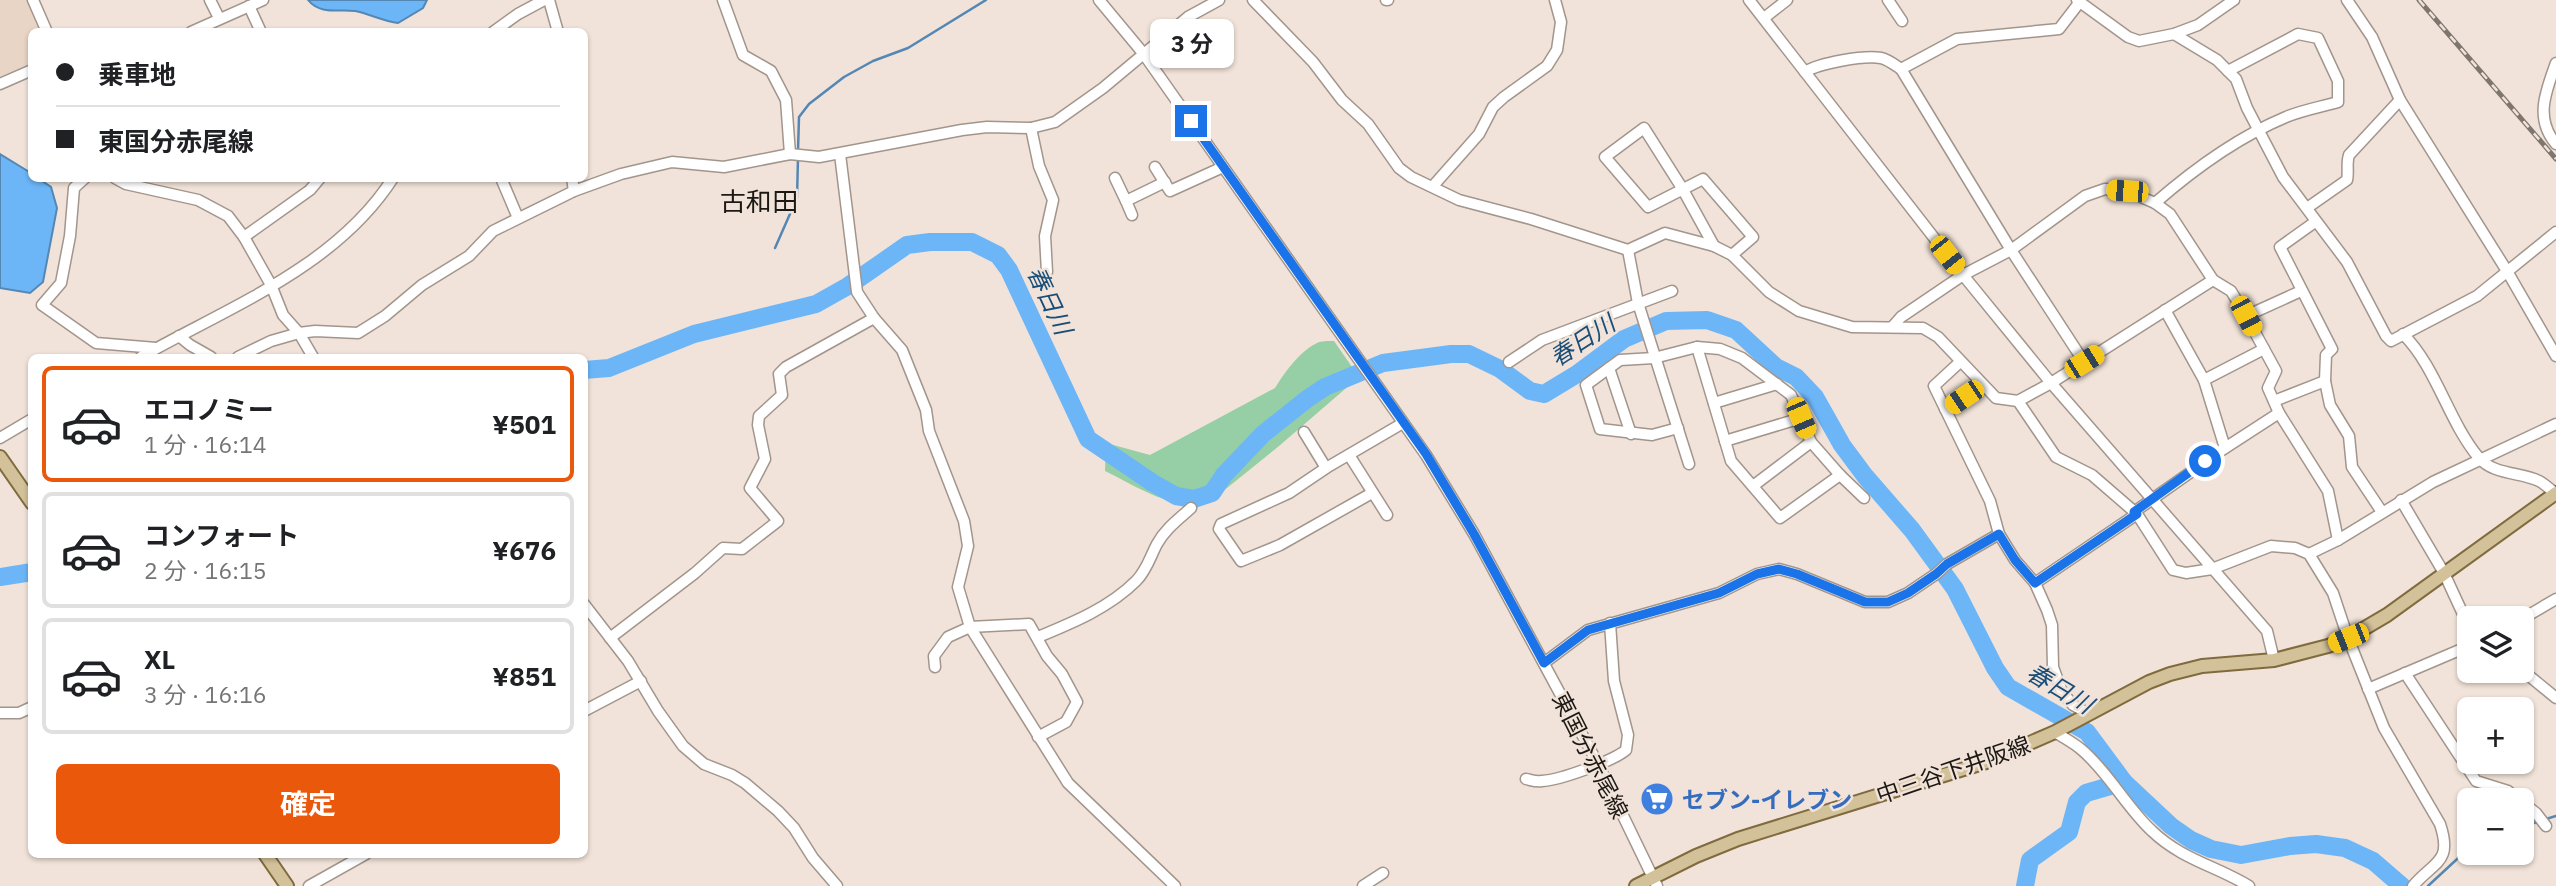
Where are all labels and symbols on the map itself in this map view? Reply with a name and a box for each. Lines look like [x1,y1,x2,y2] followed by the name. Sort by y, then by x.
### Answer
[1149,19,1233,68] callout: 3 分
[1175,105,1207,137] route end
[2106,179,2149,203] car
[720,184,798,218] district label: 古和田
[1926,232,1969,278] car
[1020,261,1081,342] water label: 春日川
[2227,293,2266,339] car
[1543,305,1623,373] water label: 春日川
[2061,342,2108,382] car
[1941,377,1988,417] car
[1784,395,1819,441] car
[2189,445,2221,477] route start
[2325,620,2372,656] car
[2021,656,2102,722] water label: 春日川
[1546,687,1636,823] street label: 東国分赤尾線
[1872,729,2034,809] street label: 中三谷下井阪線
[1638,780,1676,818] supermarket icon: セブン-イレブン
[1682,784,1852,814] place label: セブン-イレブン

